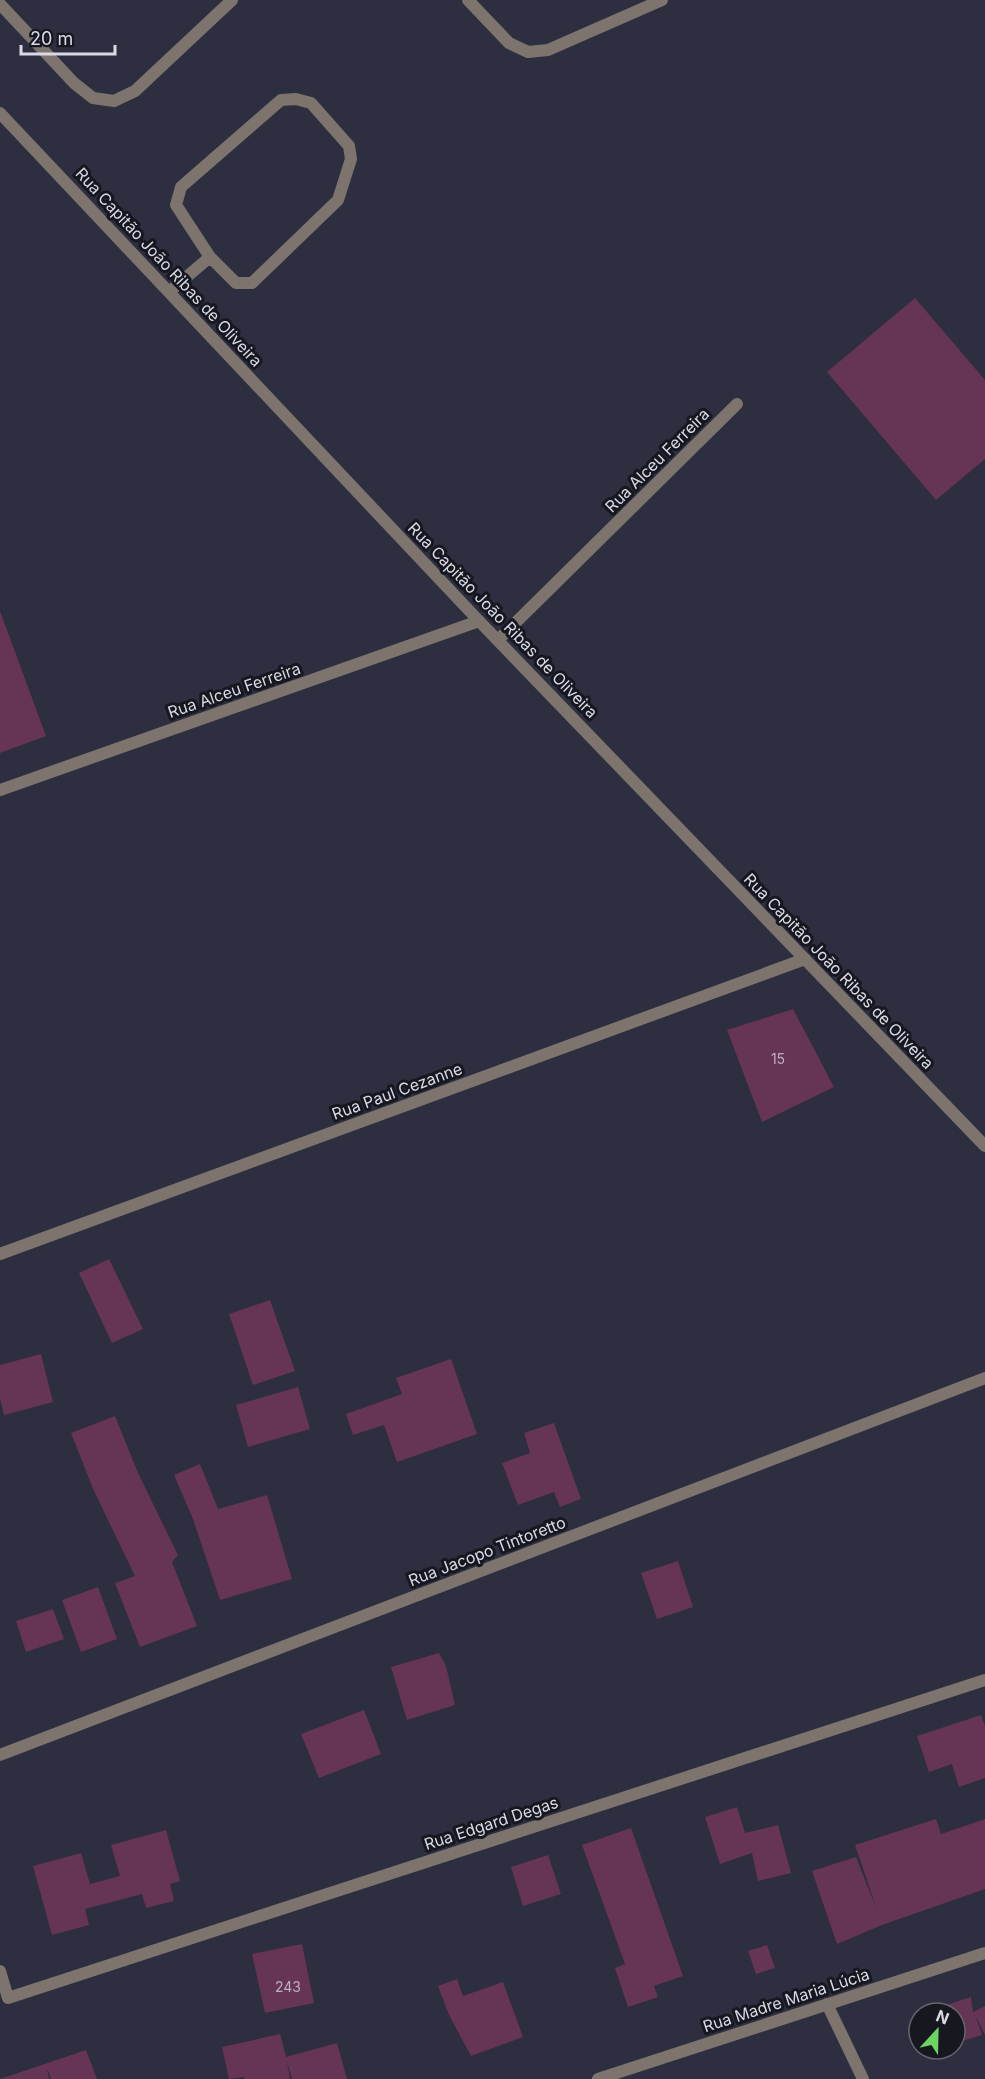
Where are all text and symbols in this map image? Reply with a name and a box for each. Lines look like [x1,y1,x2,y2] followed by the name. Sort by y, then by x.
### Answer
[21,18,116,56] scale bar
[30,28,73,49] text: 20 m
[71,163,267,371] street label: Rua Capitão João Ribas de Oliveira
[601,404,713,516] street label: Rua Alceu Ferreira
[404,518,602,722] street label: Rua Capitão João Ribas de Oliveira
[165,658,303,722] street label: Rua Alceu Ferreira
[740,869,938,1073] street label: Rua Capitão João Ribas de Oliveira
[771,1050,785,1067] house number: 15
[329,1058,465,1124] street label: Rua Paul Cezanne
[405,1512,569,1590] street label: Rua Jacopo Tintoretto
[422,1792,560,1854] street label: Rua Edgard Degas
[700,1964,872,2036] street label: Rua Madre Maria Lúcia
[275,1978,301,1995] house number: 243
[907,2001,967,2061] north arrow
[933,2006,952,2029] text: N

